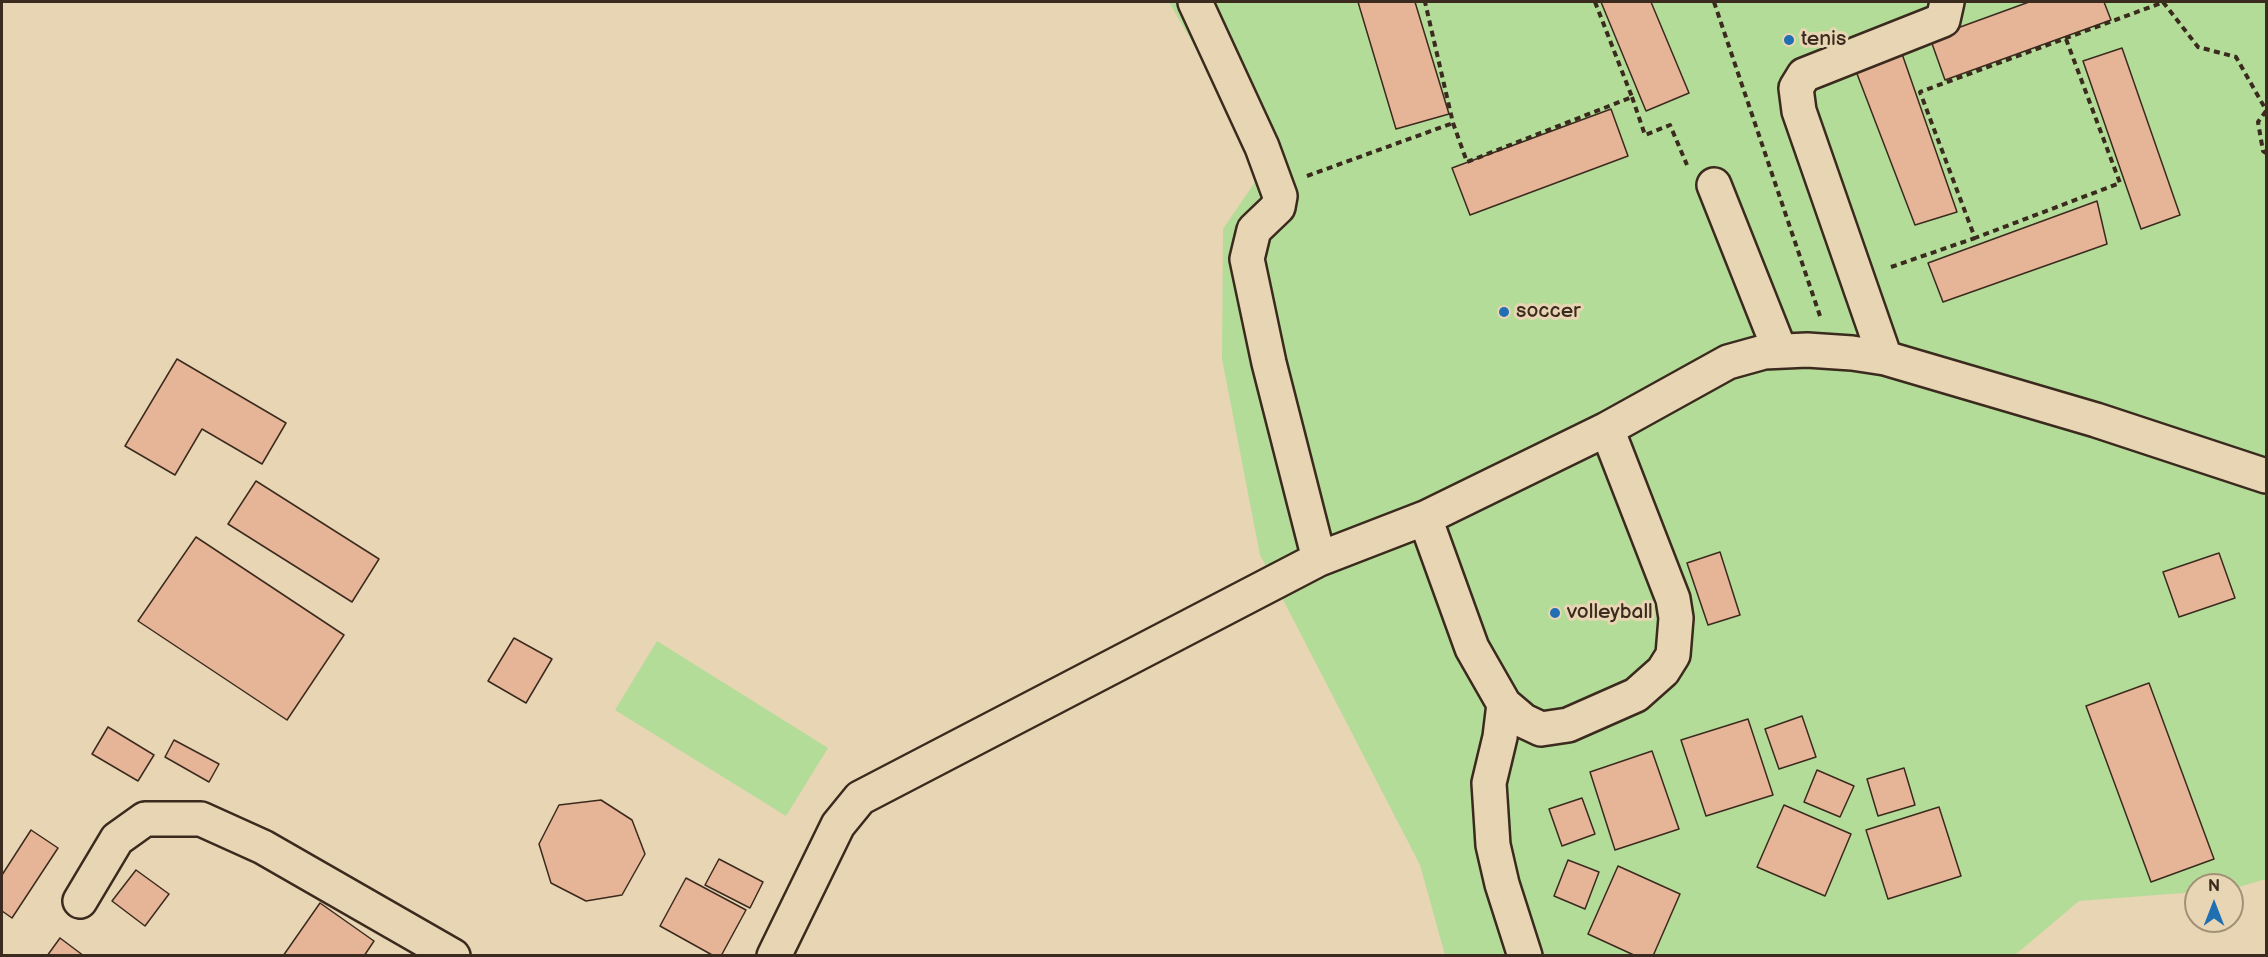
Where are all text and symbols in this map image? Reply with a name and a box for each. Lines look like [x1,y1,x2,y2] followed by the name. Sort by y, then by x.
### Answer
[1801,27,1846,53] place label: tenis
[1782,33,1796,47] marker: tenis
[1516,299,1581,325] place label: soccer
[1497,305,1511,319] marker: soccer
[1567,600,1653,626] place label: volleyball
[1548,606,1562,620] marker: volleyball
[2184,873,2244,933] north arrow
[2208,877,2220,896] text: N

